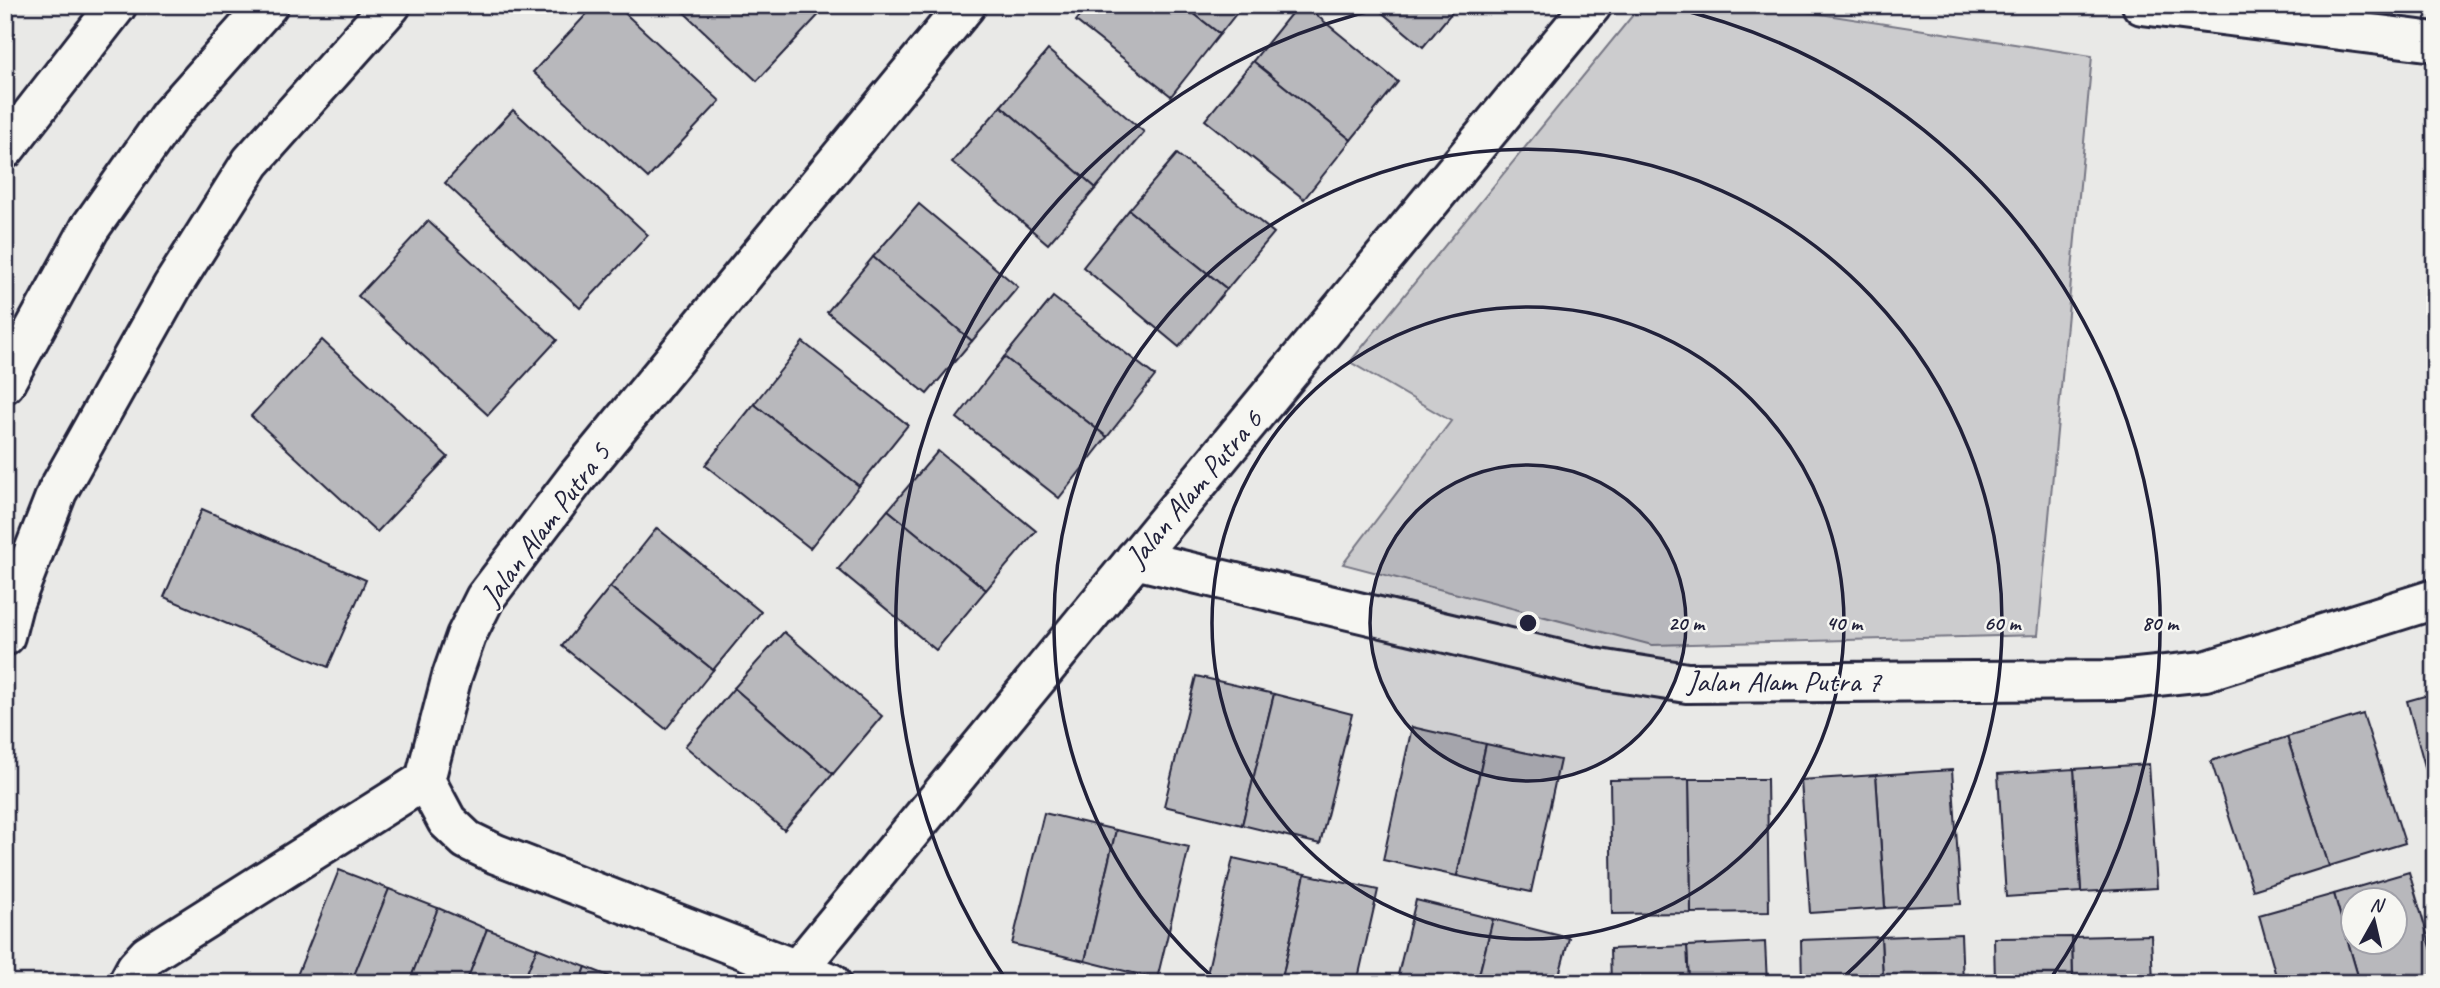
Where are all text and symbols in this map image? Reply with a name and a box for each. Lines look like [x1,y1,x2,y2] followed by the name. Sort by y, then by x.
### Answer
[1116,400,1272,576] street label: Jalan Alam Putra 6
[470,434,619,614] street label: Jalan Alam Putra 5
[1668,610,1706,636] text: 20 m
[1826,610,1864,636] text: 40 m
[1984,610,2022,636] text: 60 m
[2142,610,2180,636] text: 80 m
[1516,611,1540,635] centre of rings
[1685,662,1882,700] street label: Jalan Alam Putra 7
[2338,886,2408,956] north arrow
[2369,892,2387,918] text: N

